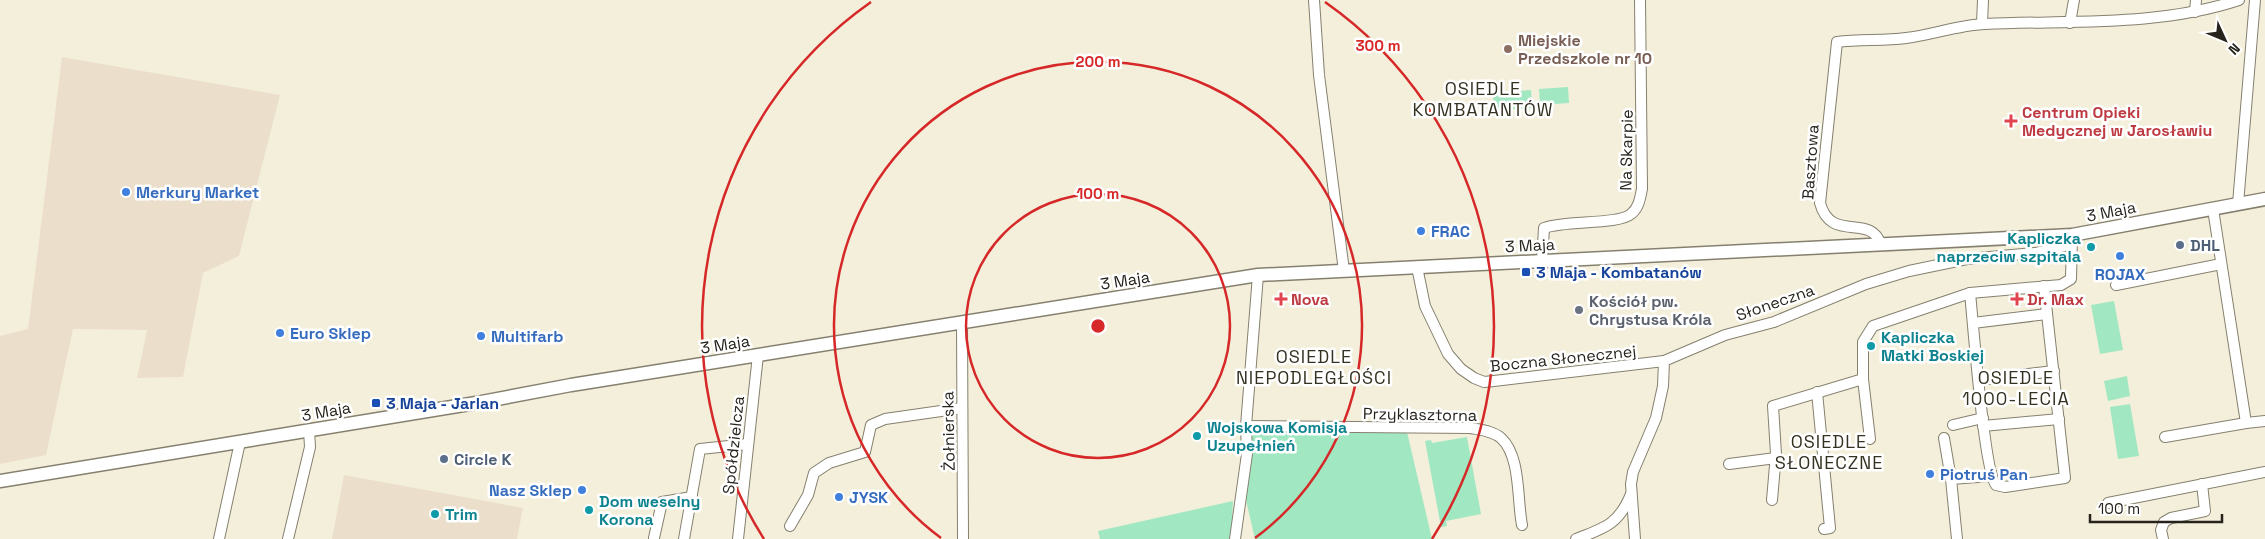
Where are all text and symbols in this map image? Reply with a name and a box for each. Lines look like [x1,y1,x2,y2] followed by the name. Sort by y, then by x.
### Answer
[2200,15,2250,65] north arrow
[1518,30,1652,69] place label: Miejskie Przedszkole nr 10
[1355,36,1401,55] text: 300 m
[2225,39,2244,59] text: N
[1502,43,1514,55] marker: Miejskie Przedszkole nr 10
[1076,52,1120,71] text: 200 m
[1412,77,1554,121] district label: OSIEDLE KOMBATANTÓW
[2022,102,2212,141] place label: Centrum Opieki Medycznej w Jarosławiu
[1615,109,1638,191] street label: Na Skarpie
[2004,114,2018,128] marker: Centrum Opieki Medycznej w Jarosławiu
[1797,124,1824,200] street label: Basztowa
[136,182,259,203] place label: Merkury Market
[1077,184,1119,203] text: 100 m
[120,186,132,198] marker: Merkury Market
[2085,196,2138,227] street label: 3 Maja
[1431,221,1470,242] place label: FRAC
[1415,225,1427,237] marker: FRAC
[1937,228,2081,267] place label: Kapliczka naprzeciw szpitala
[1505,234,1556,257] street label: 3 Maja
[2190,235,2220,256] place label: DHL
[2174,239,2186,251] marker: DHL
[2085,241,2097,253] marker: Kapliczka naprzeciw szpitala
[2114,250,2126,262] marker: ROJAX
[1536,262,1702,283] place label: 3 Maja - Kombatanów
[2095,264,2145,285] place label: ROJAX
[1099,266,1151,295] street label: 3 Maja
[1520,266,1532,278] marker: 3 Maja - Kombatanów
[1733,279,1817,326] street label: Słoneczna
[1291,289,1329,310] place label: Nova
[2027,289,2084,310] place label: Dr. Max
[1589,291,1712,330] place label: Kościół pw. Chrystusa Króla
[1275,293,1287,305] marker: Nova
[2011,293,2023,305] marker: Dr. Max
[1573,304,1585,316] marker: Kościół pw. Chrystusa Króla
[1089,317,1107,335] centre of rings
[290,323,371,344] place label: Euro Sklep
[491,326,563,347] place label: Multifarb
[274,327,286,339] marker: Euro Sklep
[1881,327,1984,366] place label: Kapliczka Matki Boskiej
[475,330,487,342] marker: Multifarb
[699,330,751,359] street label: 3 Maja
[1489,340,1637,377] street label: Boczna Słonecznej
[1865,340,1877,352] marker: Kapliczka Matki Boskiej
[1236,345,1392,389] district label: OSIEDLE NIEPODLEGŁOŚCI
[1962,366,2070,410] district label: OSIEDLE 1000-LECIA
[937,391,960,471] street label: Żołnierska
[386,393,499,414] place label: 3 Maja - Jarlan
[718,395,749,495] street label: Spółdzielcza
[300,397,353,426] street label: 3 Maja
[370,397,382,409] marker: 3 Maja - Jarlan
[1363,403,1477,426] street label: Przyklasztorna
[1207,417,1347,456] place label: Wojskowa Komisja Uzupełnień
[1191,430,1203,442] marker: Wojskowa Komisja Uzupełnień
[1775,430,1883,474] district label: OSIEDLE SŁONECZNE
[454,449,512,470] place label: Circle K
[438,453,450,465] marker: Circle K
[1940,464,2028,485] place label: Piotruś Pan
[1924,468,1936,480] marker: Piotruś Pan
[489,480,572,501] place label: Nasz Sklep
[576,484,588,496] marker: Nasz Sklep
[849,487,888,508] place label: JYSK
[599,491,700,530] place label: Dom weselny Korona
[833,491,845,503] marker: JYSK
[2090,492,2222,524] scale bar
[2098,499,2140,518] text: 100 m
[445,504,478,525] place label: Trim
[583,504,595,516] marker: Dom weselny Korona
[429,508,441,520] marker: Trim

